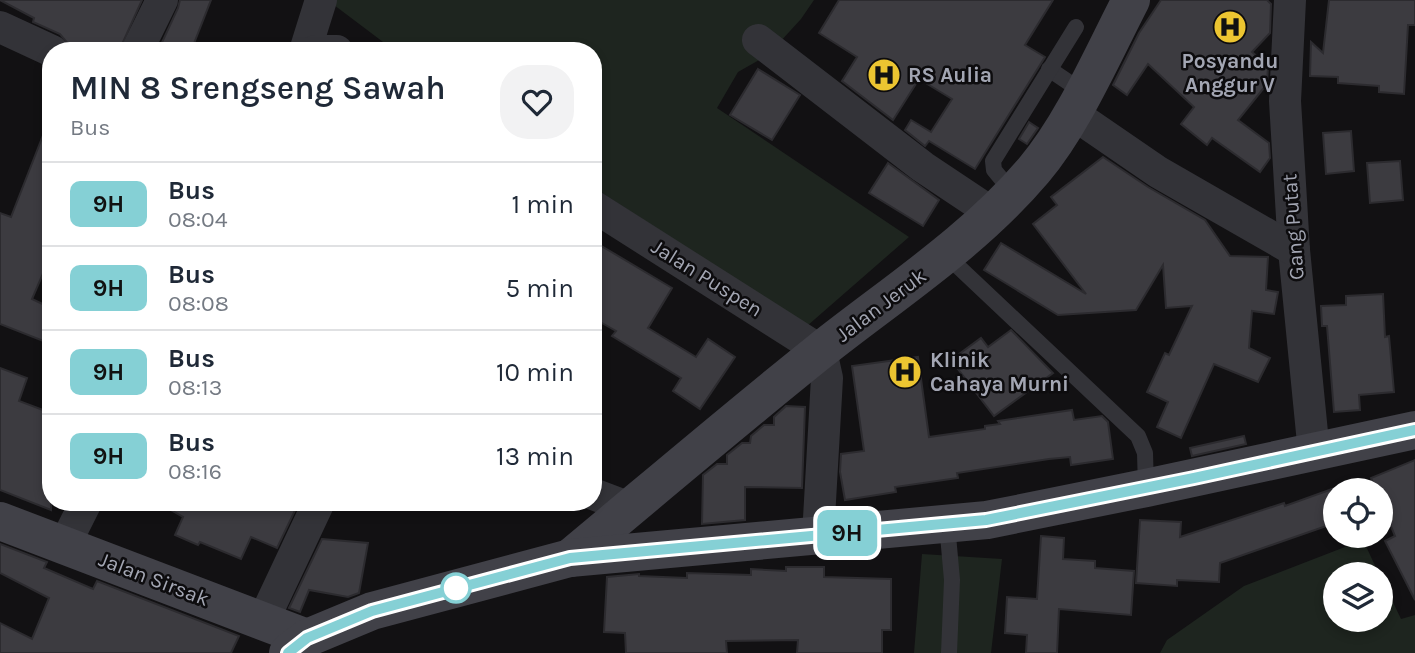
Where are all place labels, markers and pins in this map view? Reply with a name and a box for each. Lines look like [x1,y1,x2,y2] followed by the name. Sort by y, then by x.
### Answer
[1211,8,1249,46] hospital icon: Posyandu Anggur V
[1182,49,1278,97] place label: Posyandu Anggur V
[865,56,903,94] hospital icon: RS Aulia
[908,63,992,87] place label: RS Aulia
[930,348,1069,396] place label: Klinik Cahaya Murni
[886,353,924,391] hospital icon: Klinik Cahaya Murni
[441,573,471,603] unlabelled marker

